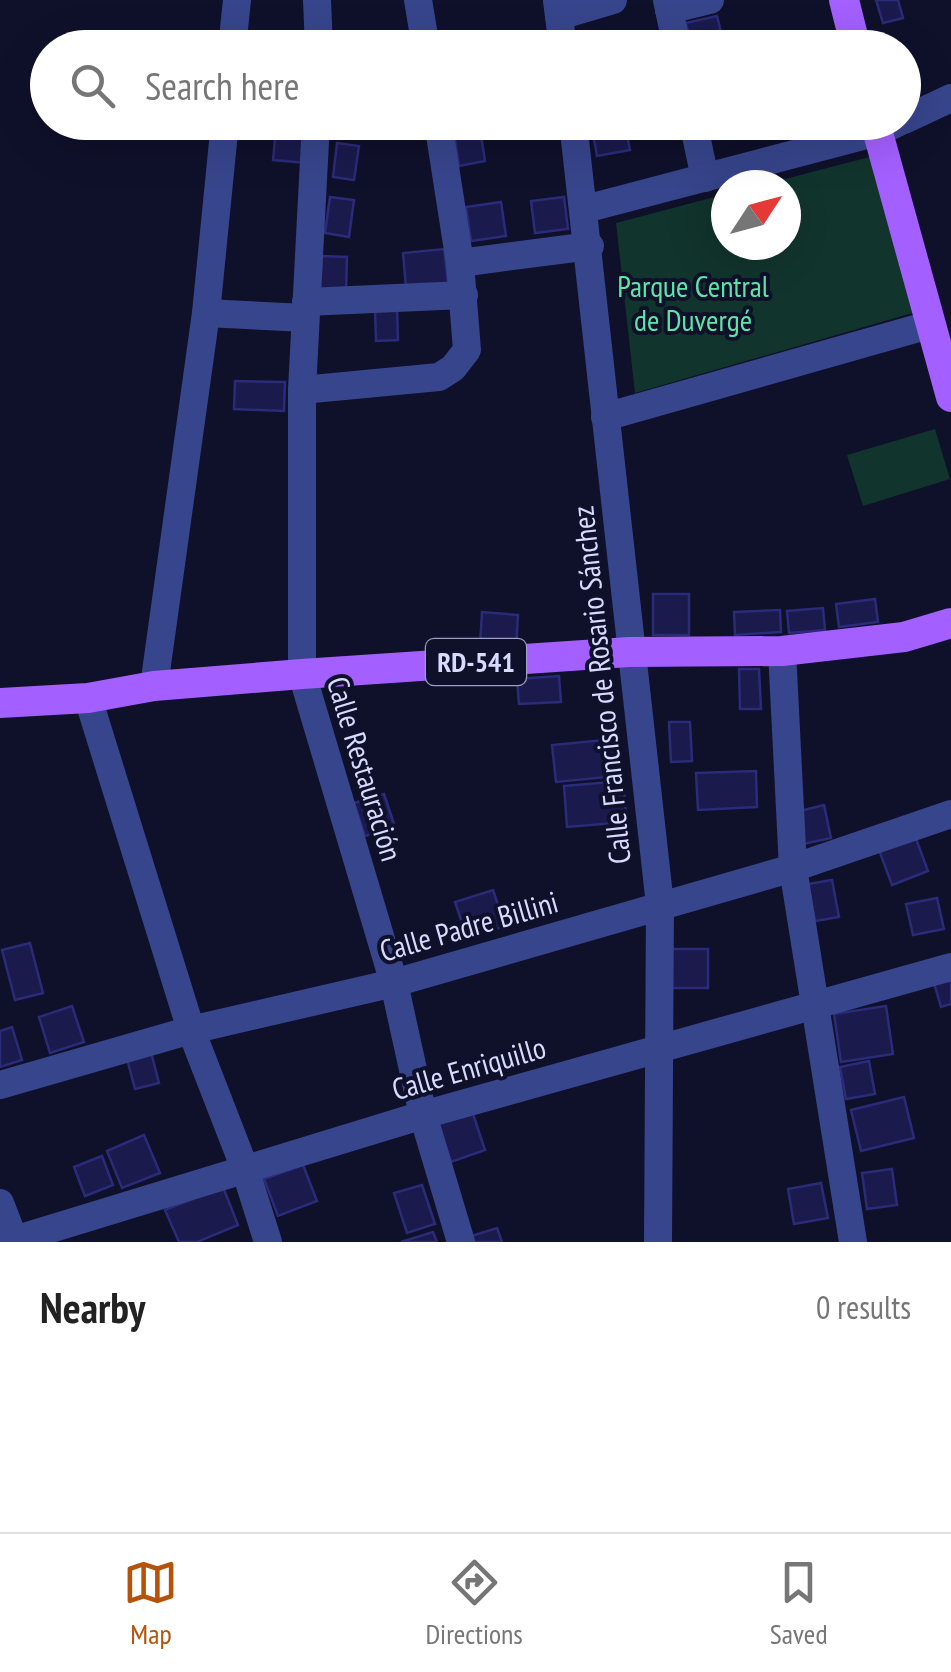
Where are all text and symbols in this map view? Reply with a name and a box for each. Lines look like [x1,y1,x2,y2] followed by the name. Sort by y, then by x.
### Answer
[30,30,921,140] search box
[65,58,120,113] icon: search
[145,61,299,110] text: Search here
[711,170,801,260] north arrow
[617,266,769,339] park label: Parque Central de Duvergé
[562,504,639,866] street label: Calle Francisco de Rosario Sánchez
[426,639,526,685] road number: RD-541
[319,672,412,865] street label: Calle Restauración
[375,882,562,970] street label: Calle Padre Billini
[387,1027,550,1108] street label: Calle Enriquillo
[40,1280,145,1335] text: Nearby
[816,1286,911,1328] text: 0 results
[123,1555,178,1652] tab: Map
[425,1555,523,1652] tab: Directions
[770,1555,828,1652] tab: Saved

